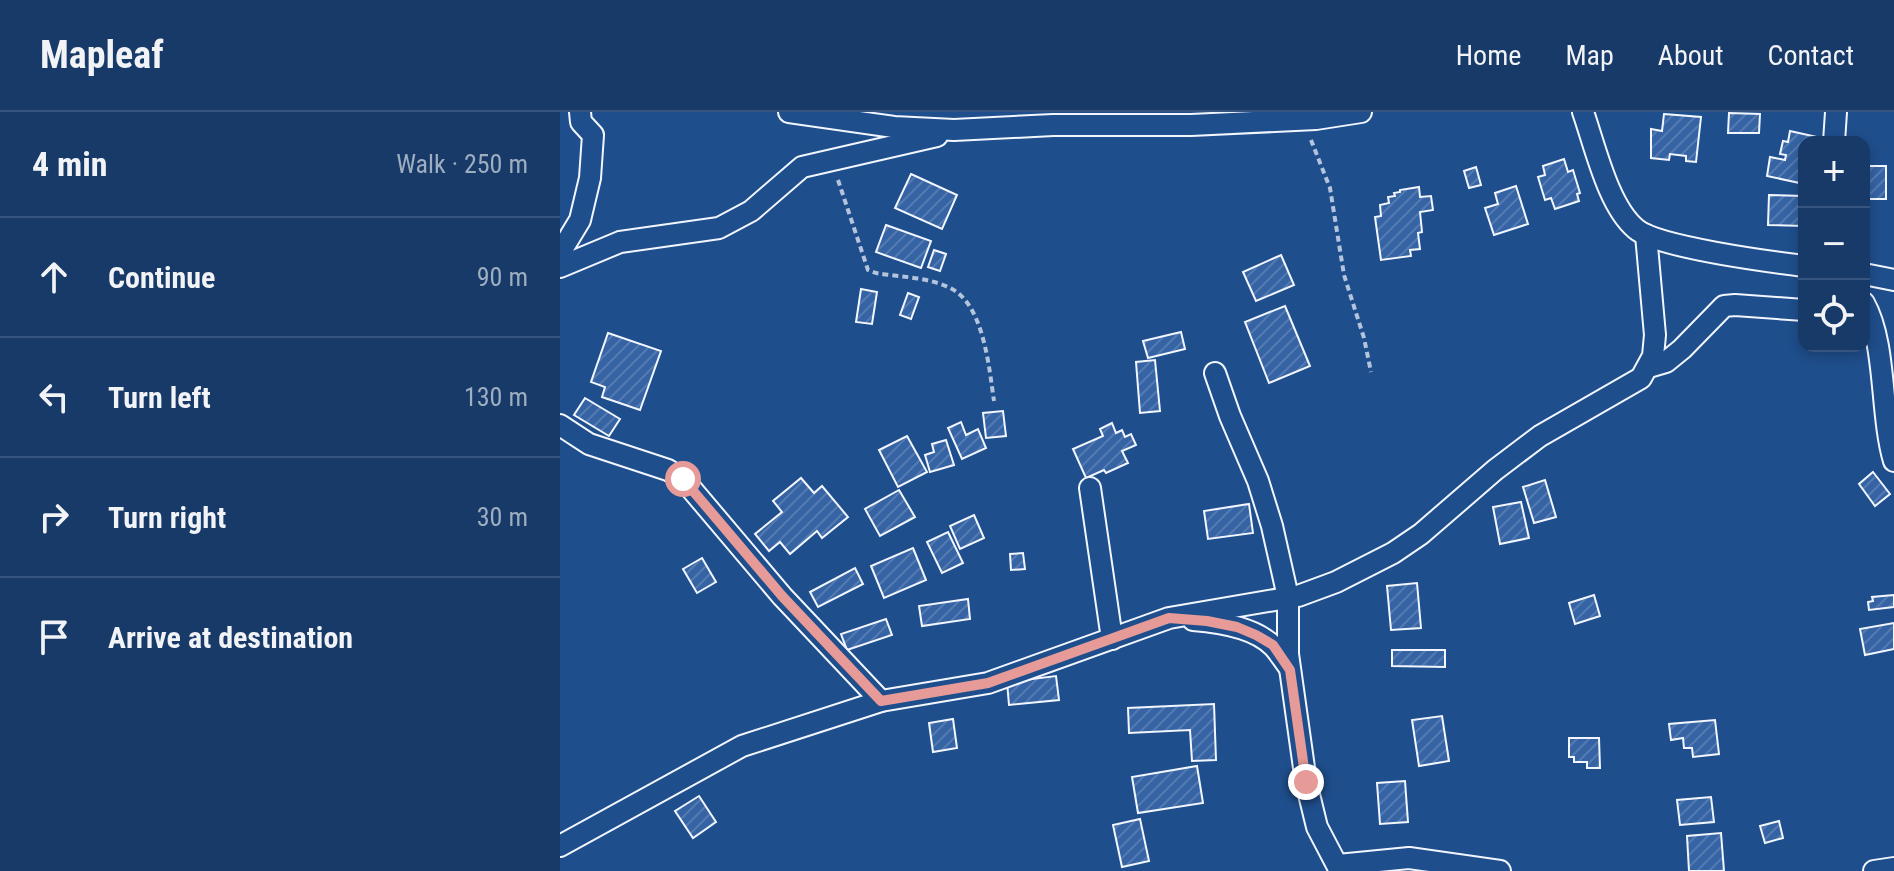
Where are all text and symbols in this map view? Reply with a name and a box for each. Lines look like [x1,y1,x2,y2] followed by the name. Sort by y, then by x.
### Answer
[40,33,164,77] text: Mapleaf
[1456,39,1521,72] text: Home
[1565,39,1614,72] text: Map
[1658,39,1724,72] text: About
[1768,39,1854,72] text: Contact
[1798,136,1870,352] map controls
[1798,136,1870,208] button: +
[32,144,108,184] text: 4 min
[396,149,528,179] text: Walk · 250 m
[1798,208,1870,280] button: −
[32,255,76,299] icon: ahead
[108,260,215,295] text: Continue
[477,262,528,292] text: 90 m
[1798,280,1870,352] button: locate
[32,375,76,419] icon: left
[108,380,211,415] text: Turn left
[464,382,528,412] text: 130 m
[665,461,701,497] route start
[32,495,76,539] icon: right
[108,500,226,535] text: Turn right
[477,502,528,532] text: 30 m
[32,615,76,659] icon: arrive
[108,620,353,655] text: Arrive at destination
[1288,764,1324,800] route end

